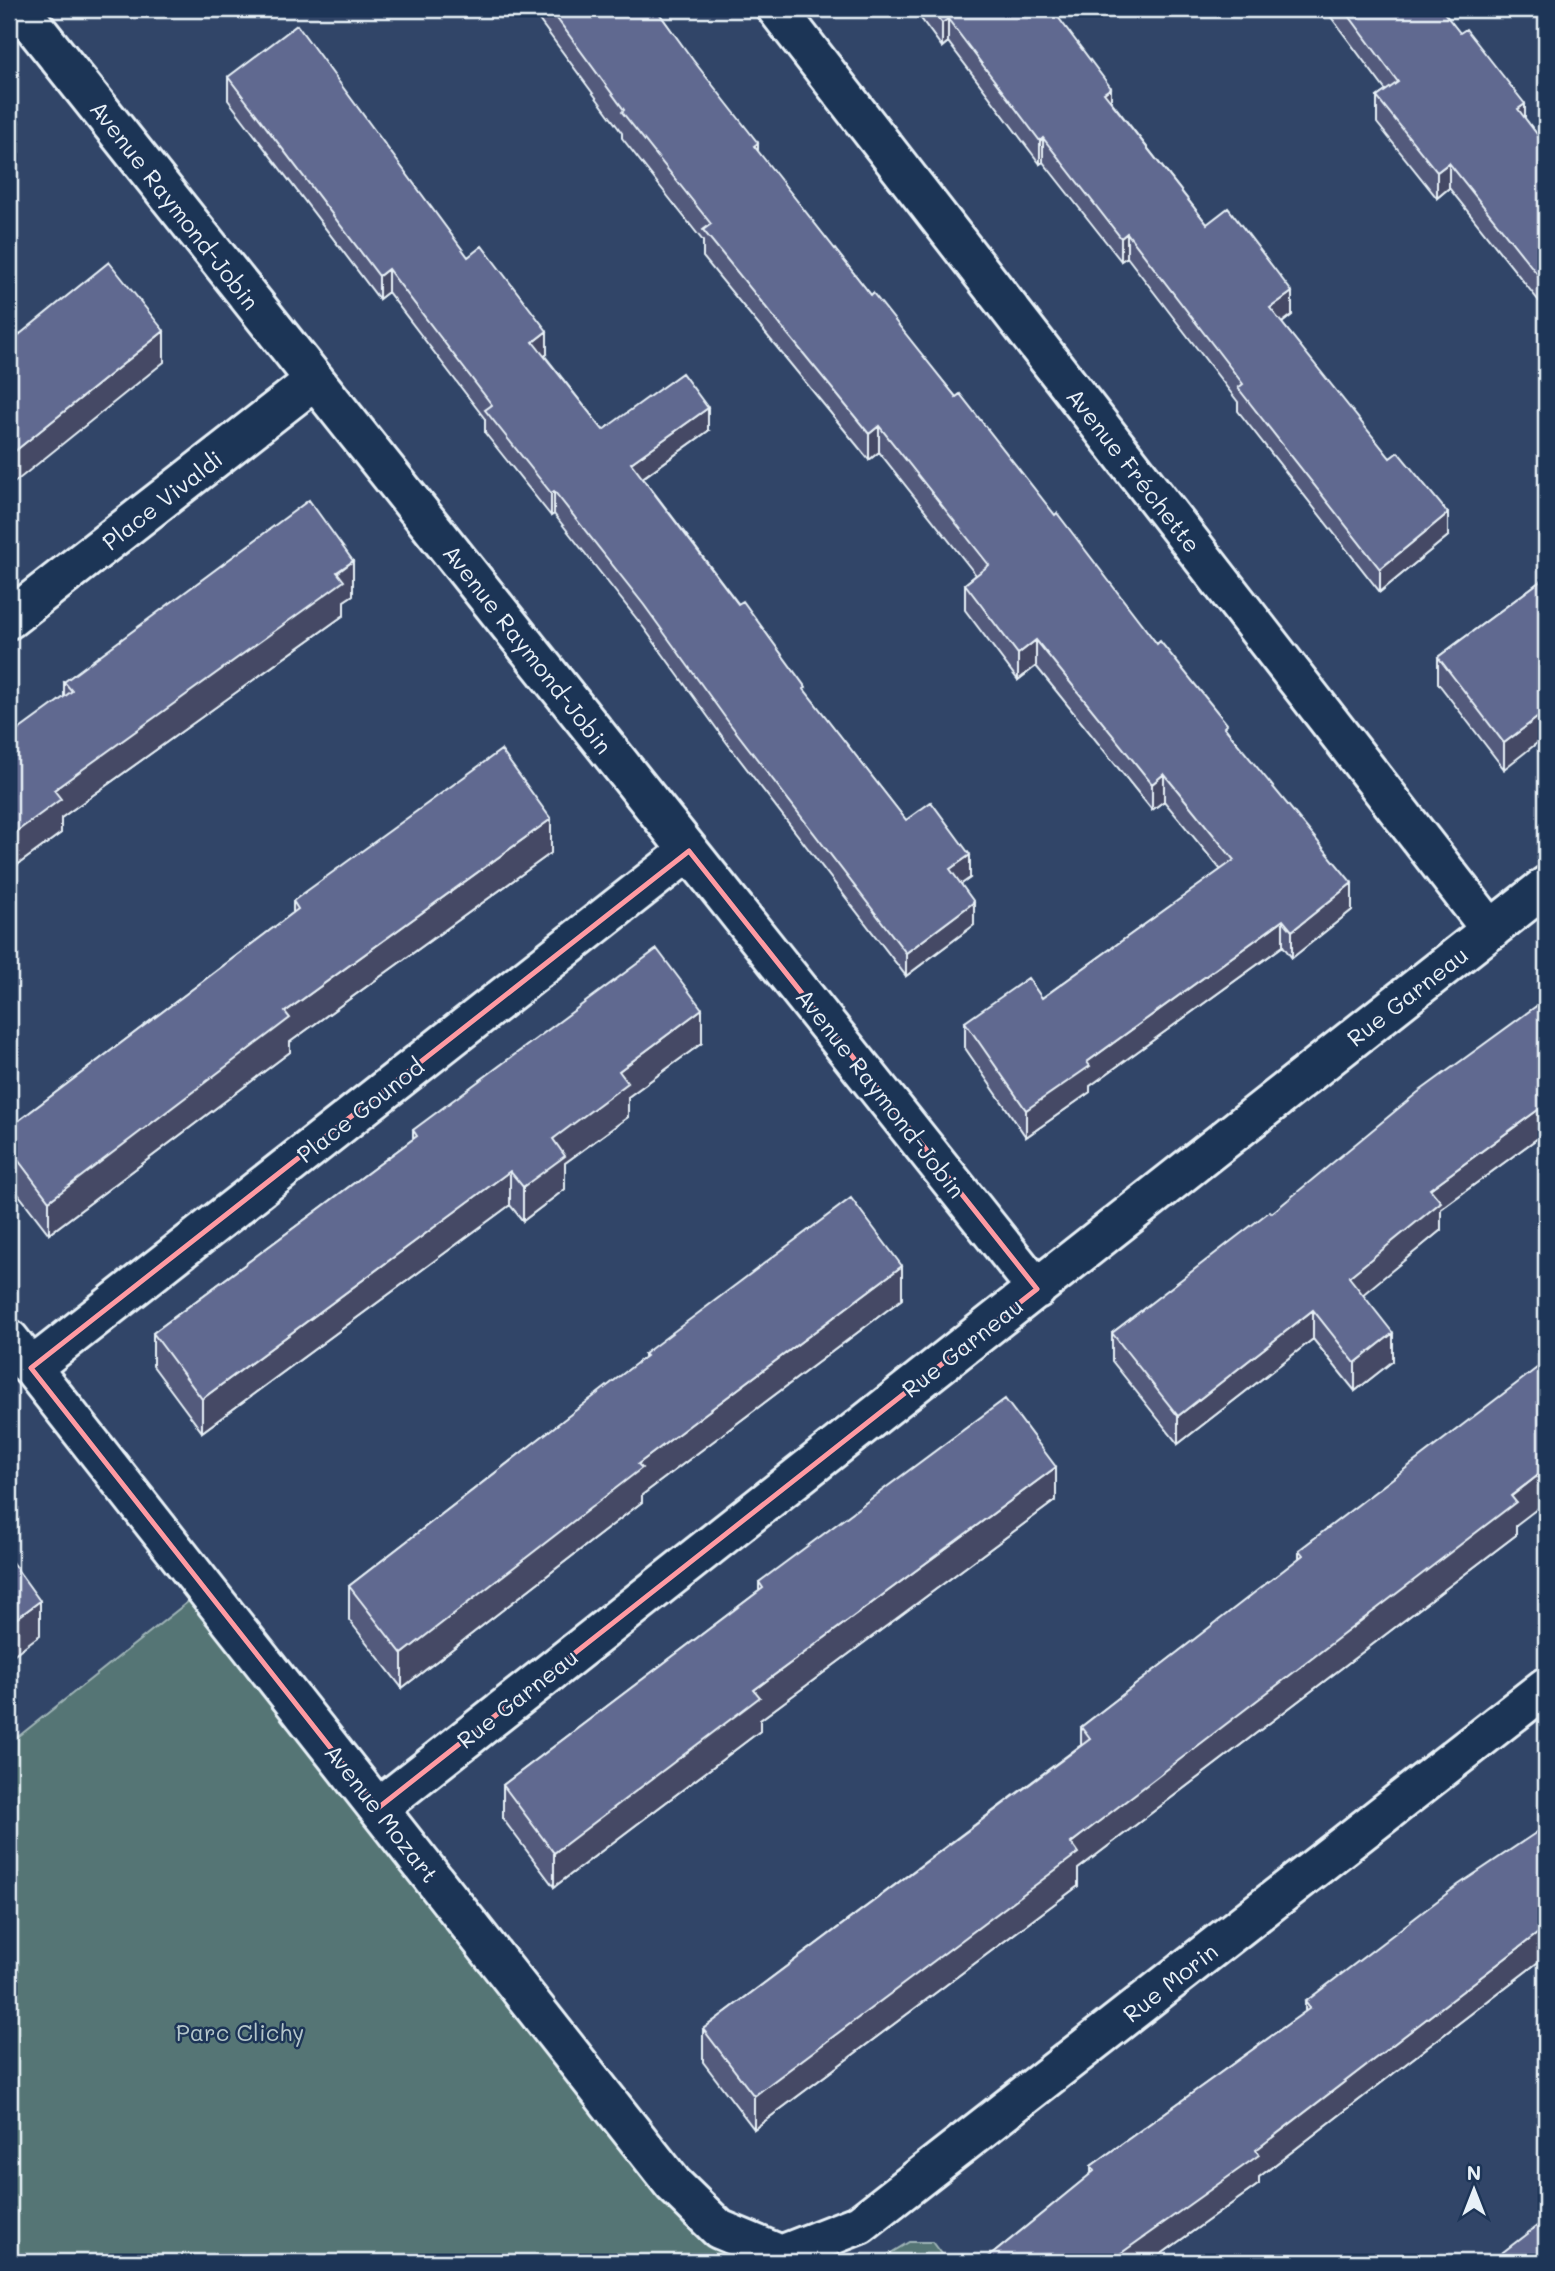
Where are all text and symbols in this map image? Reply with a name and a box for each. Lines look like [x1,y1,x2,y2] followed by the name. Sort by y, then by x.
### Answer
[84,94,266,316] street label: Avenue Raymond-Jobin
[1060,382,1208,558] street label: Avenue Fréchette
[96,444,228,556] street label: Place Vivaldi
[437,538,619,760] street label: Avenue Raymond-Jobin
[1340,939,1474,1053] street label: Rue Garneau
[790,982,972,1204] street label: Avenue Raymond-Jobin
[290,1051,430,1169] street label: Place Gounod
[895,1290,1029,1404] street label: Rue Garneau
[450,1641,584,1755] street label: Rue Garneau
[319,1738,445,1888] street label: Avenue Mozart
[1117,1936,1223,2028] street label: Rue Morin
[176,2017,304,2047] park label: Parc Clichy
[1440,2156,1510,2226] north arrow
[1467,2160,1481,2185] text: N

